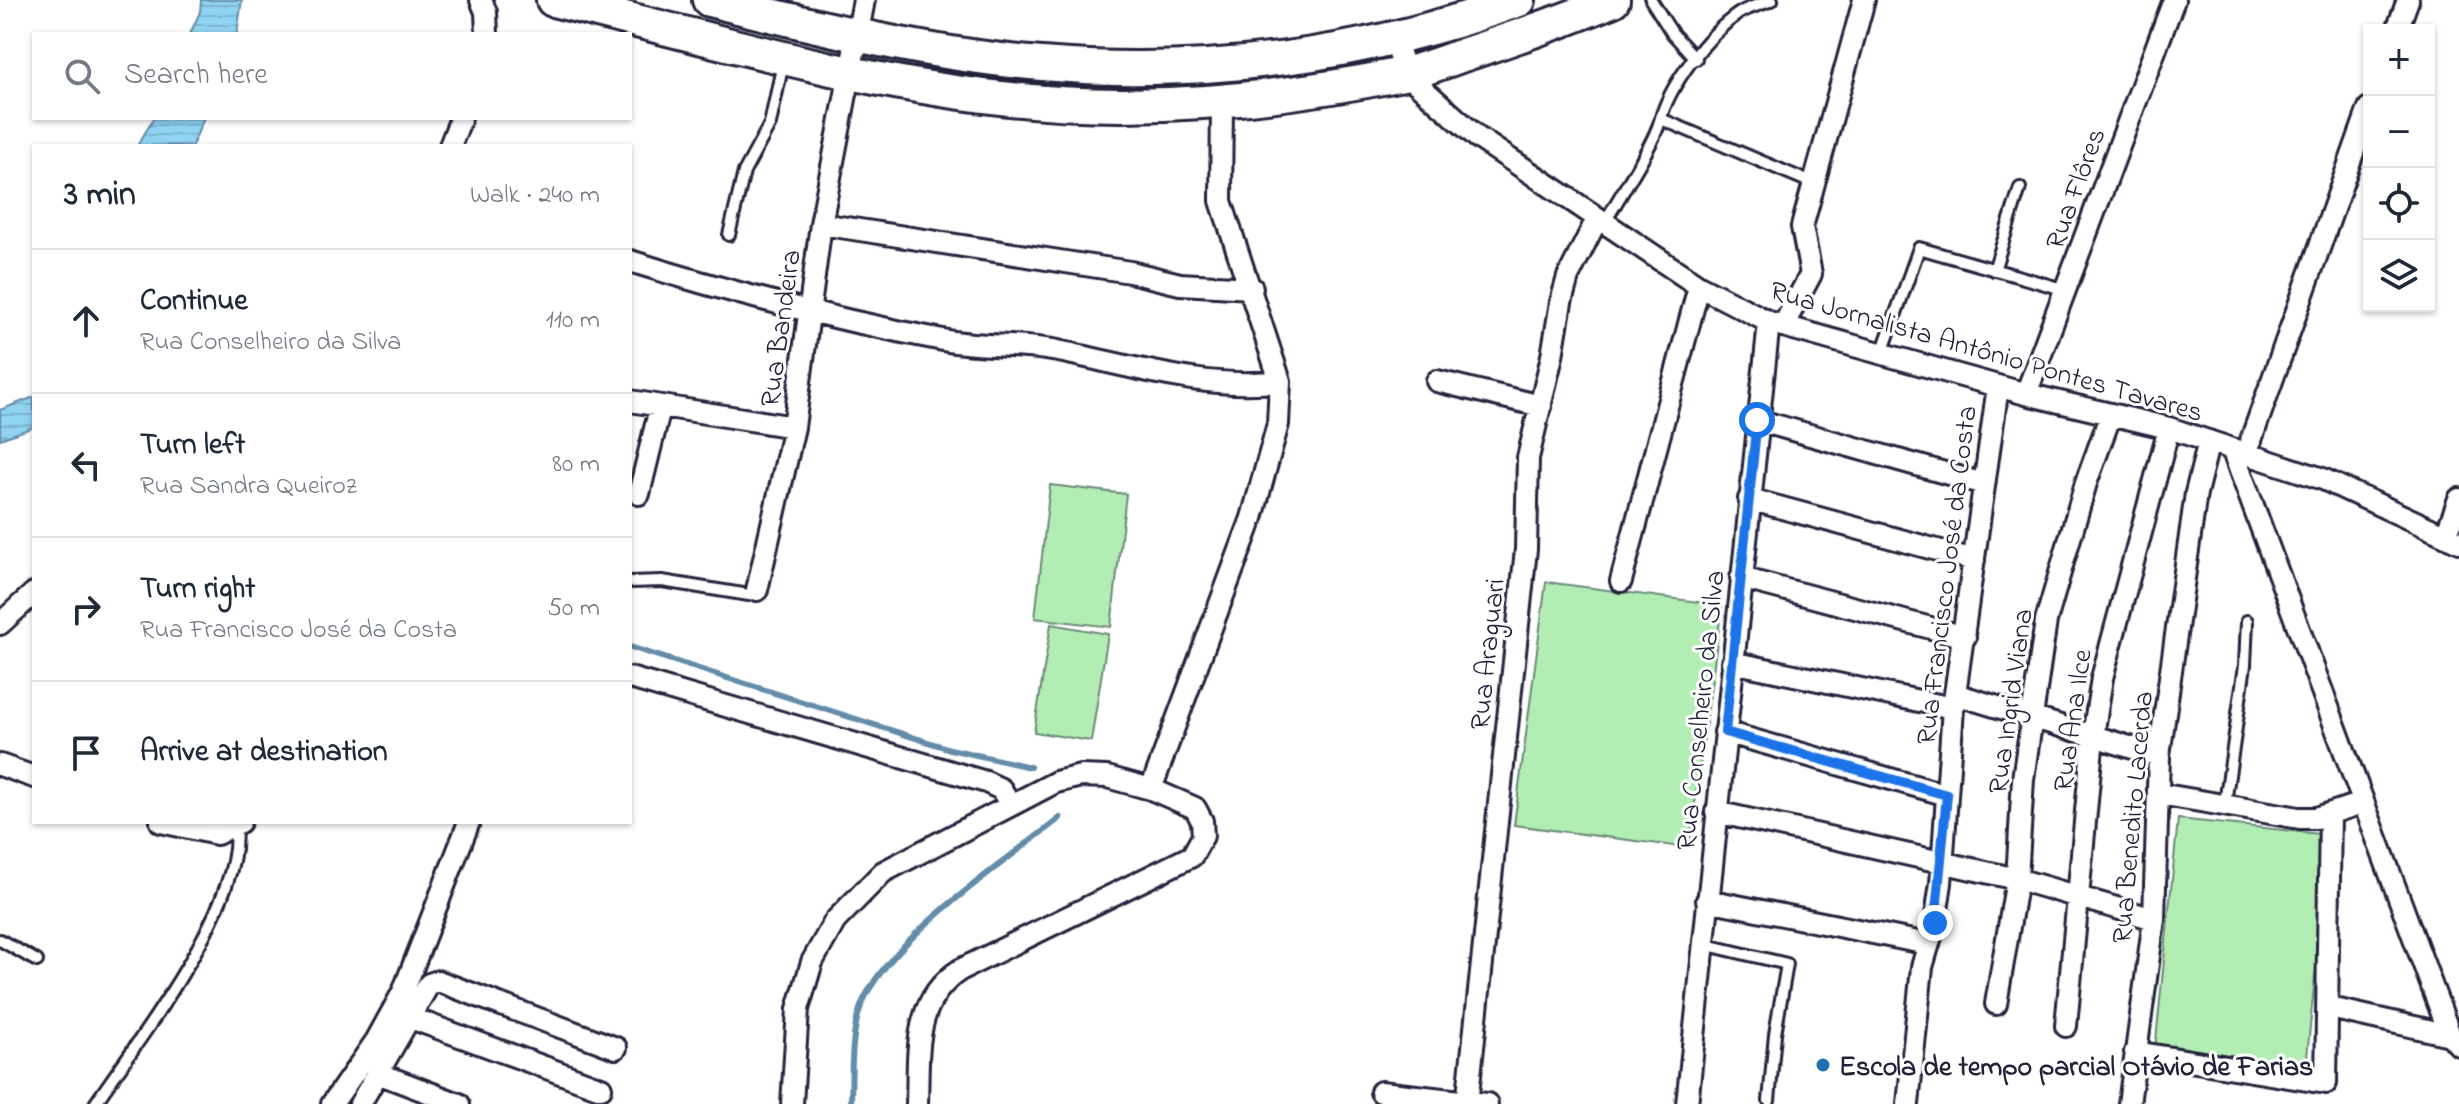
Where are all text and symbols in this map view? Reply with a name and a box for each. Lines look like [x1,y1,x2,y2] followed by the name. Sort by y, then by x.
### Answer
[2363,24,2435,312] map controls
[2363,24,2435,96] button: +
[32,32,632,120] search box
[60,54,104,98] icon: search
[124,54,268,98] text: Search here
[2363,96,2435,168] button: −
[2036,123,2118,256] street label: Rua Flôres
[2363,168,2435,240] button: locate
[64,171,136,221] text: 3 min
[470,177,600,215] text: Walk · 240 m
[2363,240,2435,312] button: layers
[751,247,814,410] street label: Rua Bandeira
[1765,272,2207,435] street label: Rua Jornalista Antônio Pontes Tavares
[140,280,248,324] text: Continue
[64,299,108,343] icon: ahead
[546,302,600,340] text: 110 m
[140,324,401,362] text: Rua Conselheiro da Silva
[1739,402,1775,438] route start
[1907,404,1990,747] street label: Rua Francisco José da Costa
[140,424,245,468] text: Turn left
[64,443,108,487] icon: left
[552,446,600,484] text: 80 m
[140,468,357,506] text: Rua Sandra Queiroz
[140,568,255,612] text: Turn right
[1667,568,1738,852] street label: Rua Conselheiro da Silva
[1461,577,1518,732] street label: Rua Araguari
[64,587,108,631] icon: right
[547,590,600,628] text: 50 m
[1979,606,2046,797] street label: Rua Ingrid Viana
[140,612,457,650] text: Rua Francisco José da Costa
[2044,646,2105,794] street label: Rua Ana Ilce
[2103,689,2166,945] street label: Rua Benedito Lacerda
[64,731,108,775] icon: arrive
[140,731,388,775] text: Arrive at destination
[1917,905,1953,941] route end
[1839,1048,2313,1089] place label: Escola de tempo parcial Otávio de Farias
[1814,1056,1832,1074] marker: Escola de tempo parcial Otávio de Farias

